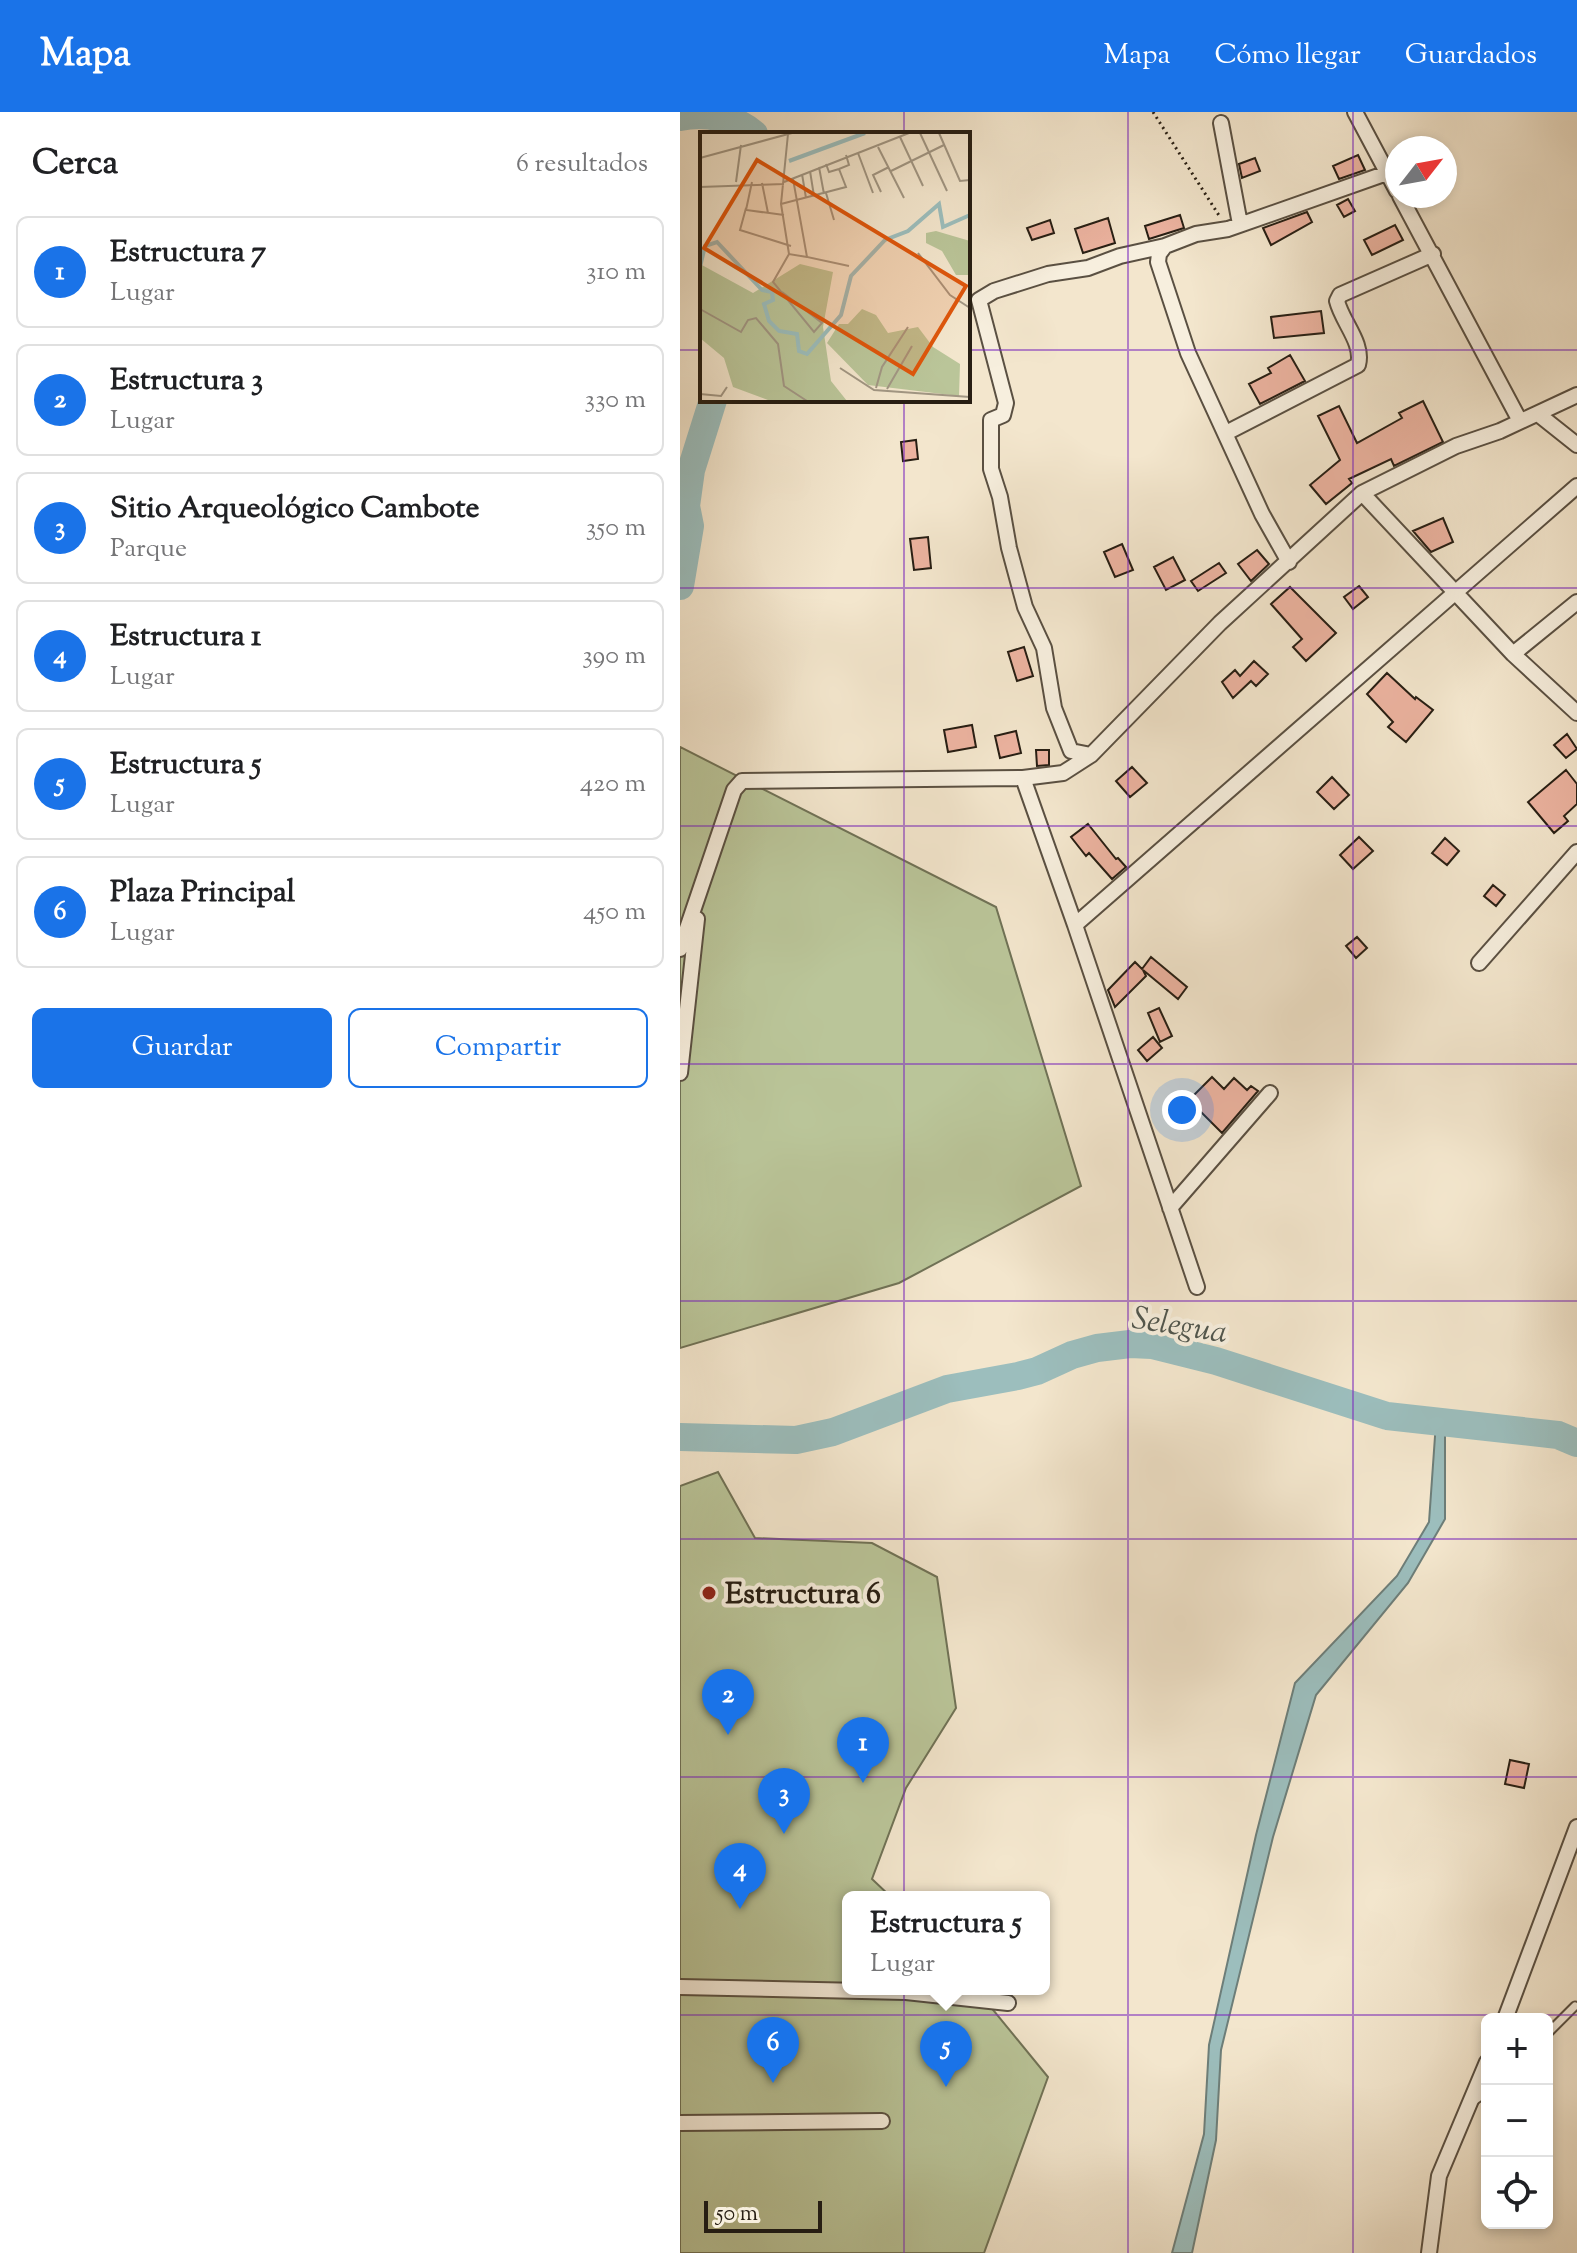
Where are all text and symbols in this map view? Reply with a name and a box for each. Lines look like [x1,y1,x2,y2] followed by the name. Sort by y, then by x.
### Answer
[40,29,131,83] text: Mapa
[1104,36,1170,76] text: Mapa
[1214,36,1361,76] text: Cómo llegar
[1405,36,1537,76] text: Guardados
[700,132,970,402] inset map
[1385,136,1457,208] north arrow
[32,140,118,189] text: Cerca
[516,146,648,183] text: 6 resultados
[110,232,266,275] text: Estructura 7
[56,254,64,291] text: 1
[586,254,646,291] text: 310 m
[110,275,175,312] text: Lugar
[110,360,263,403] text: Estructura 3
[54,382,66,419] text: 2
[584,382,646,419] text: 330 m
[110,403,175,440] text: Lugar
[110,488,480,531] text: Sitio Arqueológico Cambote
[55,510,65,547] text: 3
[586,510,646,547] text: 350 m
[110,531,187,568] text: Parque
[110,616,261,659] text: Estructura 1
[53,638,67,675] text: 4
[582,638,646,675] text: 390 m
[110,659,175,696] text: Lugar
[110,744,261,787] text: Estructura 5
[56,766,64,803] text: 5
[580,766,646,803] text: 420 m
[110,787,175,824] text: Lugar
[110,872,295,915] text: Plaza Principal
[54,894,66,931] text: 6
[583,894,646,931] text: 450 m
[110,915,175,952] text: Lugar
[32,1008,332,1088] button: Guardar
[348,1008,648,1088] button: Compartir
[1162,1090,1202,1130] your location
[1128,1297,1231,1357] water label: Selegua
[725,1574,881,1617] place label: Estructura 6
[700,1584,718,1602] marker: Estructura 6
[702,1669,754,1735] pin: 2
[837,1717,889,1783] pin: 1
[758,1768,810,1834] pin: 3
[714,1843,766,1909] pin: 4
[842,1891,1050,1995] popup
[870,1903,1022,1946] text: Estructura 5
[870,1946,935,1983] text: Lugar
[1481,2013,1553,2229] map controls
[1481,2013,1553,2085] button: +
[747,2017,799,2083] pin: 6
[920,2021,972,2087] pin: 5
[1481,2085,1553,2157] button: −
[1481,2157,1553,2229] button: locate
[704,2197,822,2233] scale bar
[716,2199,758,2231] text: 50 m

